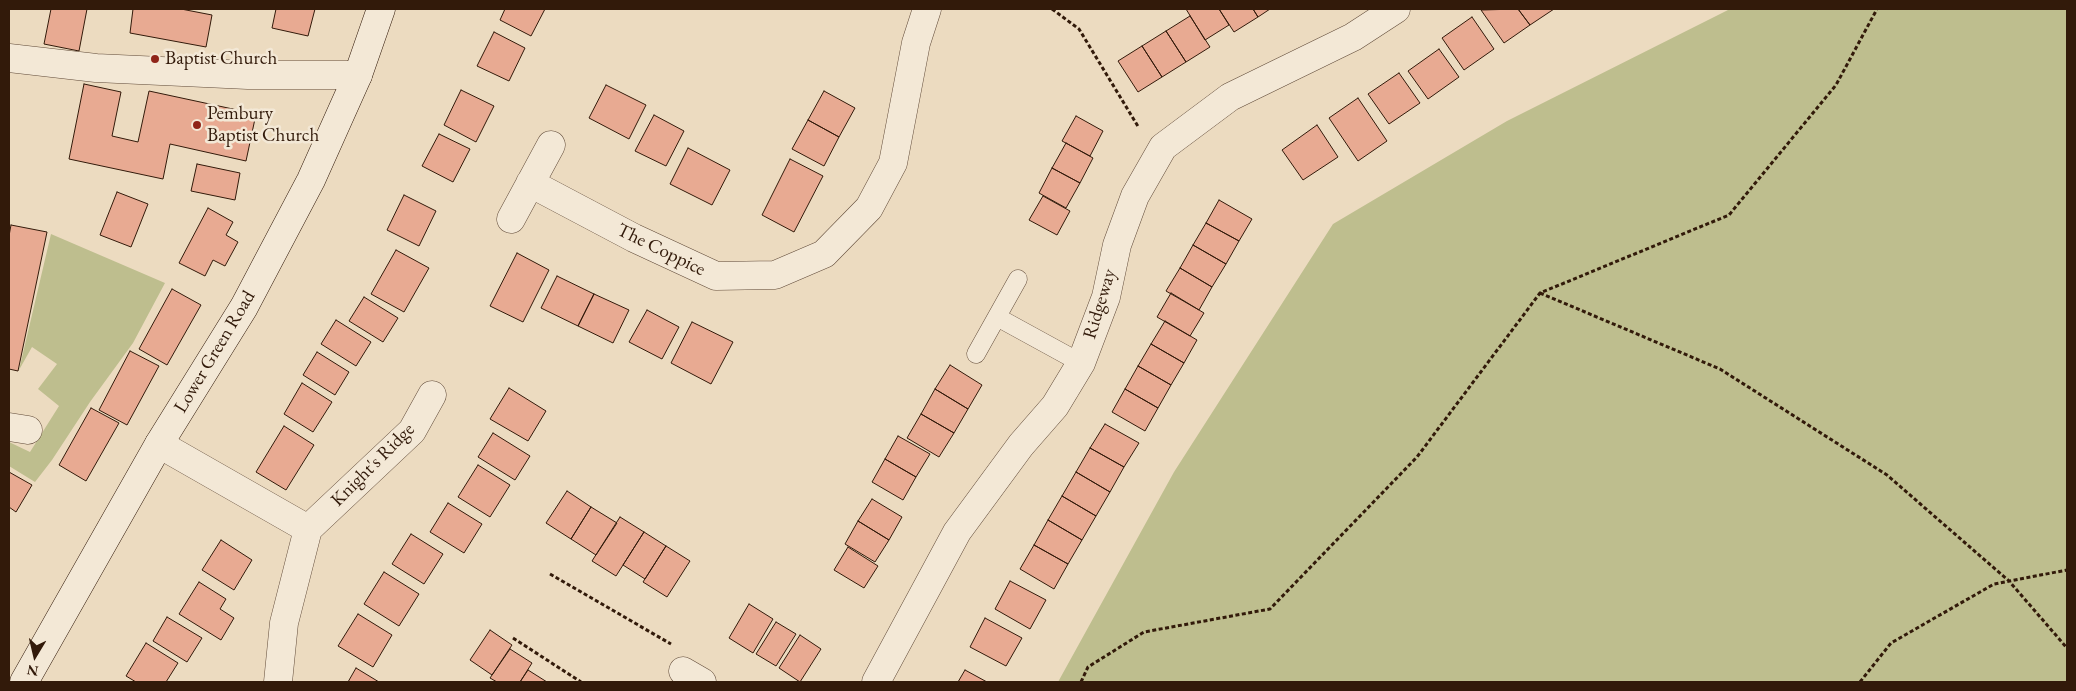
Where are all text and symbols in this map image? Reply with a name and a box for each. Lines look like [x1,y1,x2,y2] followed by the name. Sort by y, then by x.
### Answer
[165,48,277,70] place label: Baptist Church
[149,53,161,65] marker: Baptist Church
[207,103,319,147] place label: Pembury Baptist Church
[191,119,203,131] marker: Pembury Baptist Church
[613,219,709,281] street label: The Coppice
[1079,266,1121,342] street label: Ridgeway
[170,287,260,417] street label: Lower Green Road
[326,418,420,512] street label: Knight's Ridge
[10,631,60,681] north arrow
[26,661,40,681] text: N

